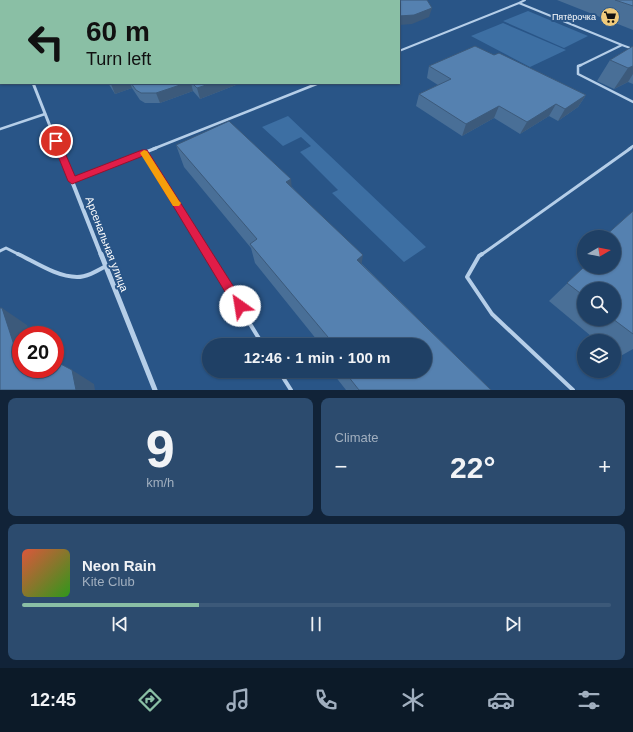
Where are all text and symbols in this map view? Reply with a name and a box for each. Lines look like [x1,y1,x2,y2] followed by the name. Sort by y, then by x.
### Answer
[599,6,621,28] supermarket icon: Пятёрочка
[552,12,596,22] place label: Пятёрочка
[20,16,72,68] icon: left
[86,16,150,47] text: 60 m
[86,49,151,69] text: Turn left
[39,124,73,158] pin
[45,130,67,152] icon: arrive
[83,195,131,294] street label: Арсенальная улица
[577,230,621,274] north arrow
[577,230,621,378] map controls
[577,282,621,326] button: search
[219,285,261,327] position arrow
[12,326,64,378] speed limit sign: 20
[577,334,621,378] button: layers
[244,349,390,366] text: 12:46 · 1 min · 100 m
[146,420,175,478] text: 9
[335,430,379,445] text: Climate
[450,451,495,484] text: 22°
[335,454,347,479] text: −
[598,454,611,479] text: +
[146,475,174,490] text: km/h
[82,557,156,574] text: Neon Rain
[82,574,135,589] text: Kite Club
[109,613,131,635] icon: previous
[305,613,327,635] icon: pause
[502,613,524,635] icon: next
[136,686,164,714] icon: directions
[224,686,252,714] icon: music
[312,686,340,714] icon: phone
[399,686,427,714] icon: climate
[487,686,515,714] icon: car
[575,686,603,714] icon: filters
[30,690,76,710] text: 12:45

